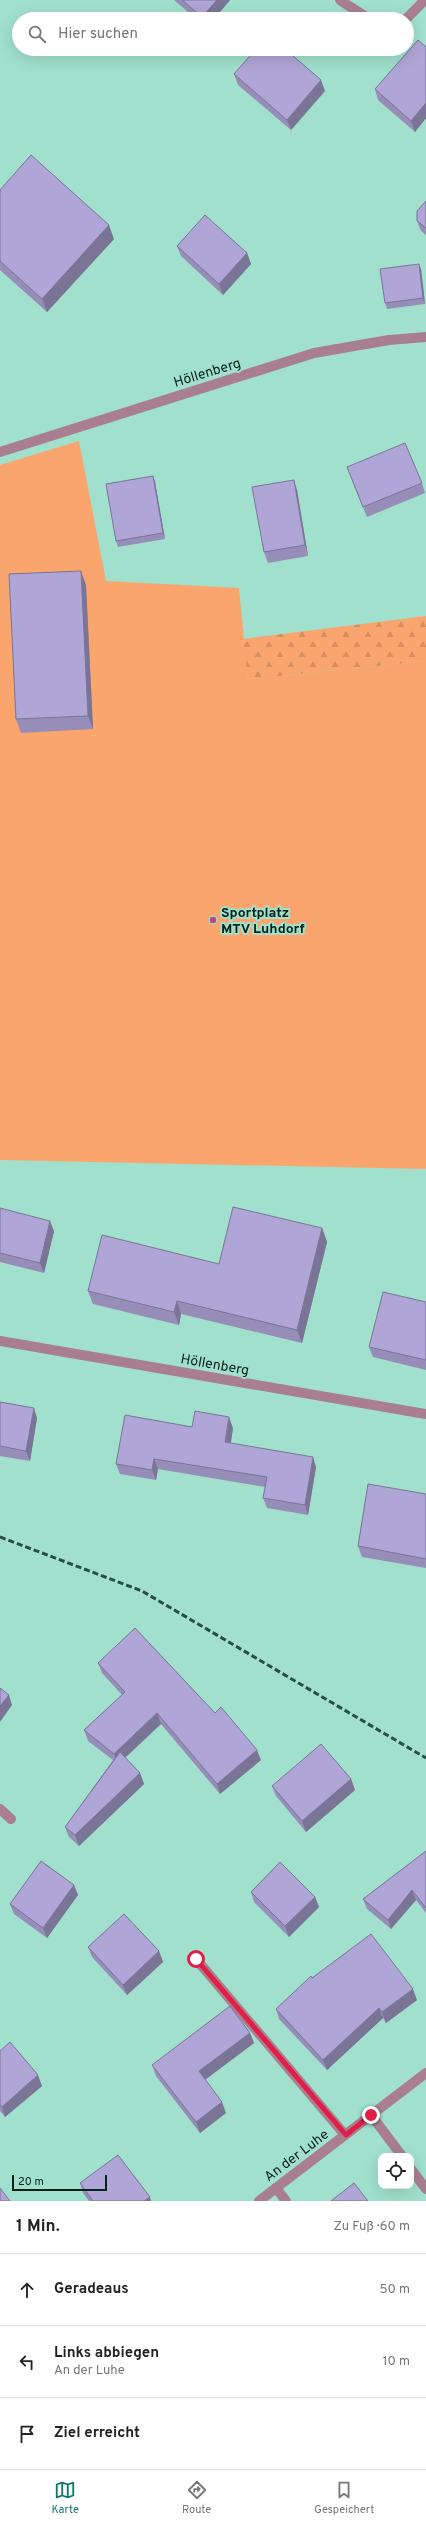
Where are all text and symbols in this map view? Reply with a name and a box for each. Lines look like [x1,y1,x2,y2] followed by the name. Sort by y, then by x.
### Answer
[12,12,414,56] search box
[26,23,48,45] icon: search
[58,25,138,44] text: Hier suchen
[172,355,243,392] street label: Höllenberg
[221,905,305,938] place label: Sportplatz MTV Luhdorf
[208,915,218,925] marker: Sportplatz MTV Luhdorf
[179,1351,250,1380] street label: Höllenberg
[187,1950,205,1968] route start
[362,2106,380,2124] route end
[261,2126,332,2186] street label: An der Luhe
[378,2153,414,2189] map controls
[378,2153,414,2189] button: locate
[12,2173,107,2192] scale bar
[18,2175,44,2189] text: 20 m
[16,2216,60,2238] text: 1 Min.
[333,2219,410,2235] text: Zu Fuß · 60 m
[16,2279,38,2301] icon: ahead
[54,2280,129,2299] text: Geradeaus
[380,2282,410,2298] text: 50 m
[54,2344,159,2363] text: Links abbiegen
[16,2351,38,2373] icon: left
[383,2354,410,2370] text: 10 m
[54,2363,125,2379] text: An der Luhe
[16,2423,38,2445] icon: arrive
[54,2424,140,2443] text: Ziel erreicht
[52,2479,79,2517] tab: Karte
[182,2479,211,2517] tab: Route
[314,2479,374,2517] tab: Gespeichert

